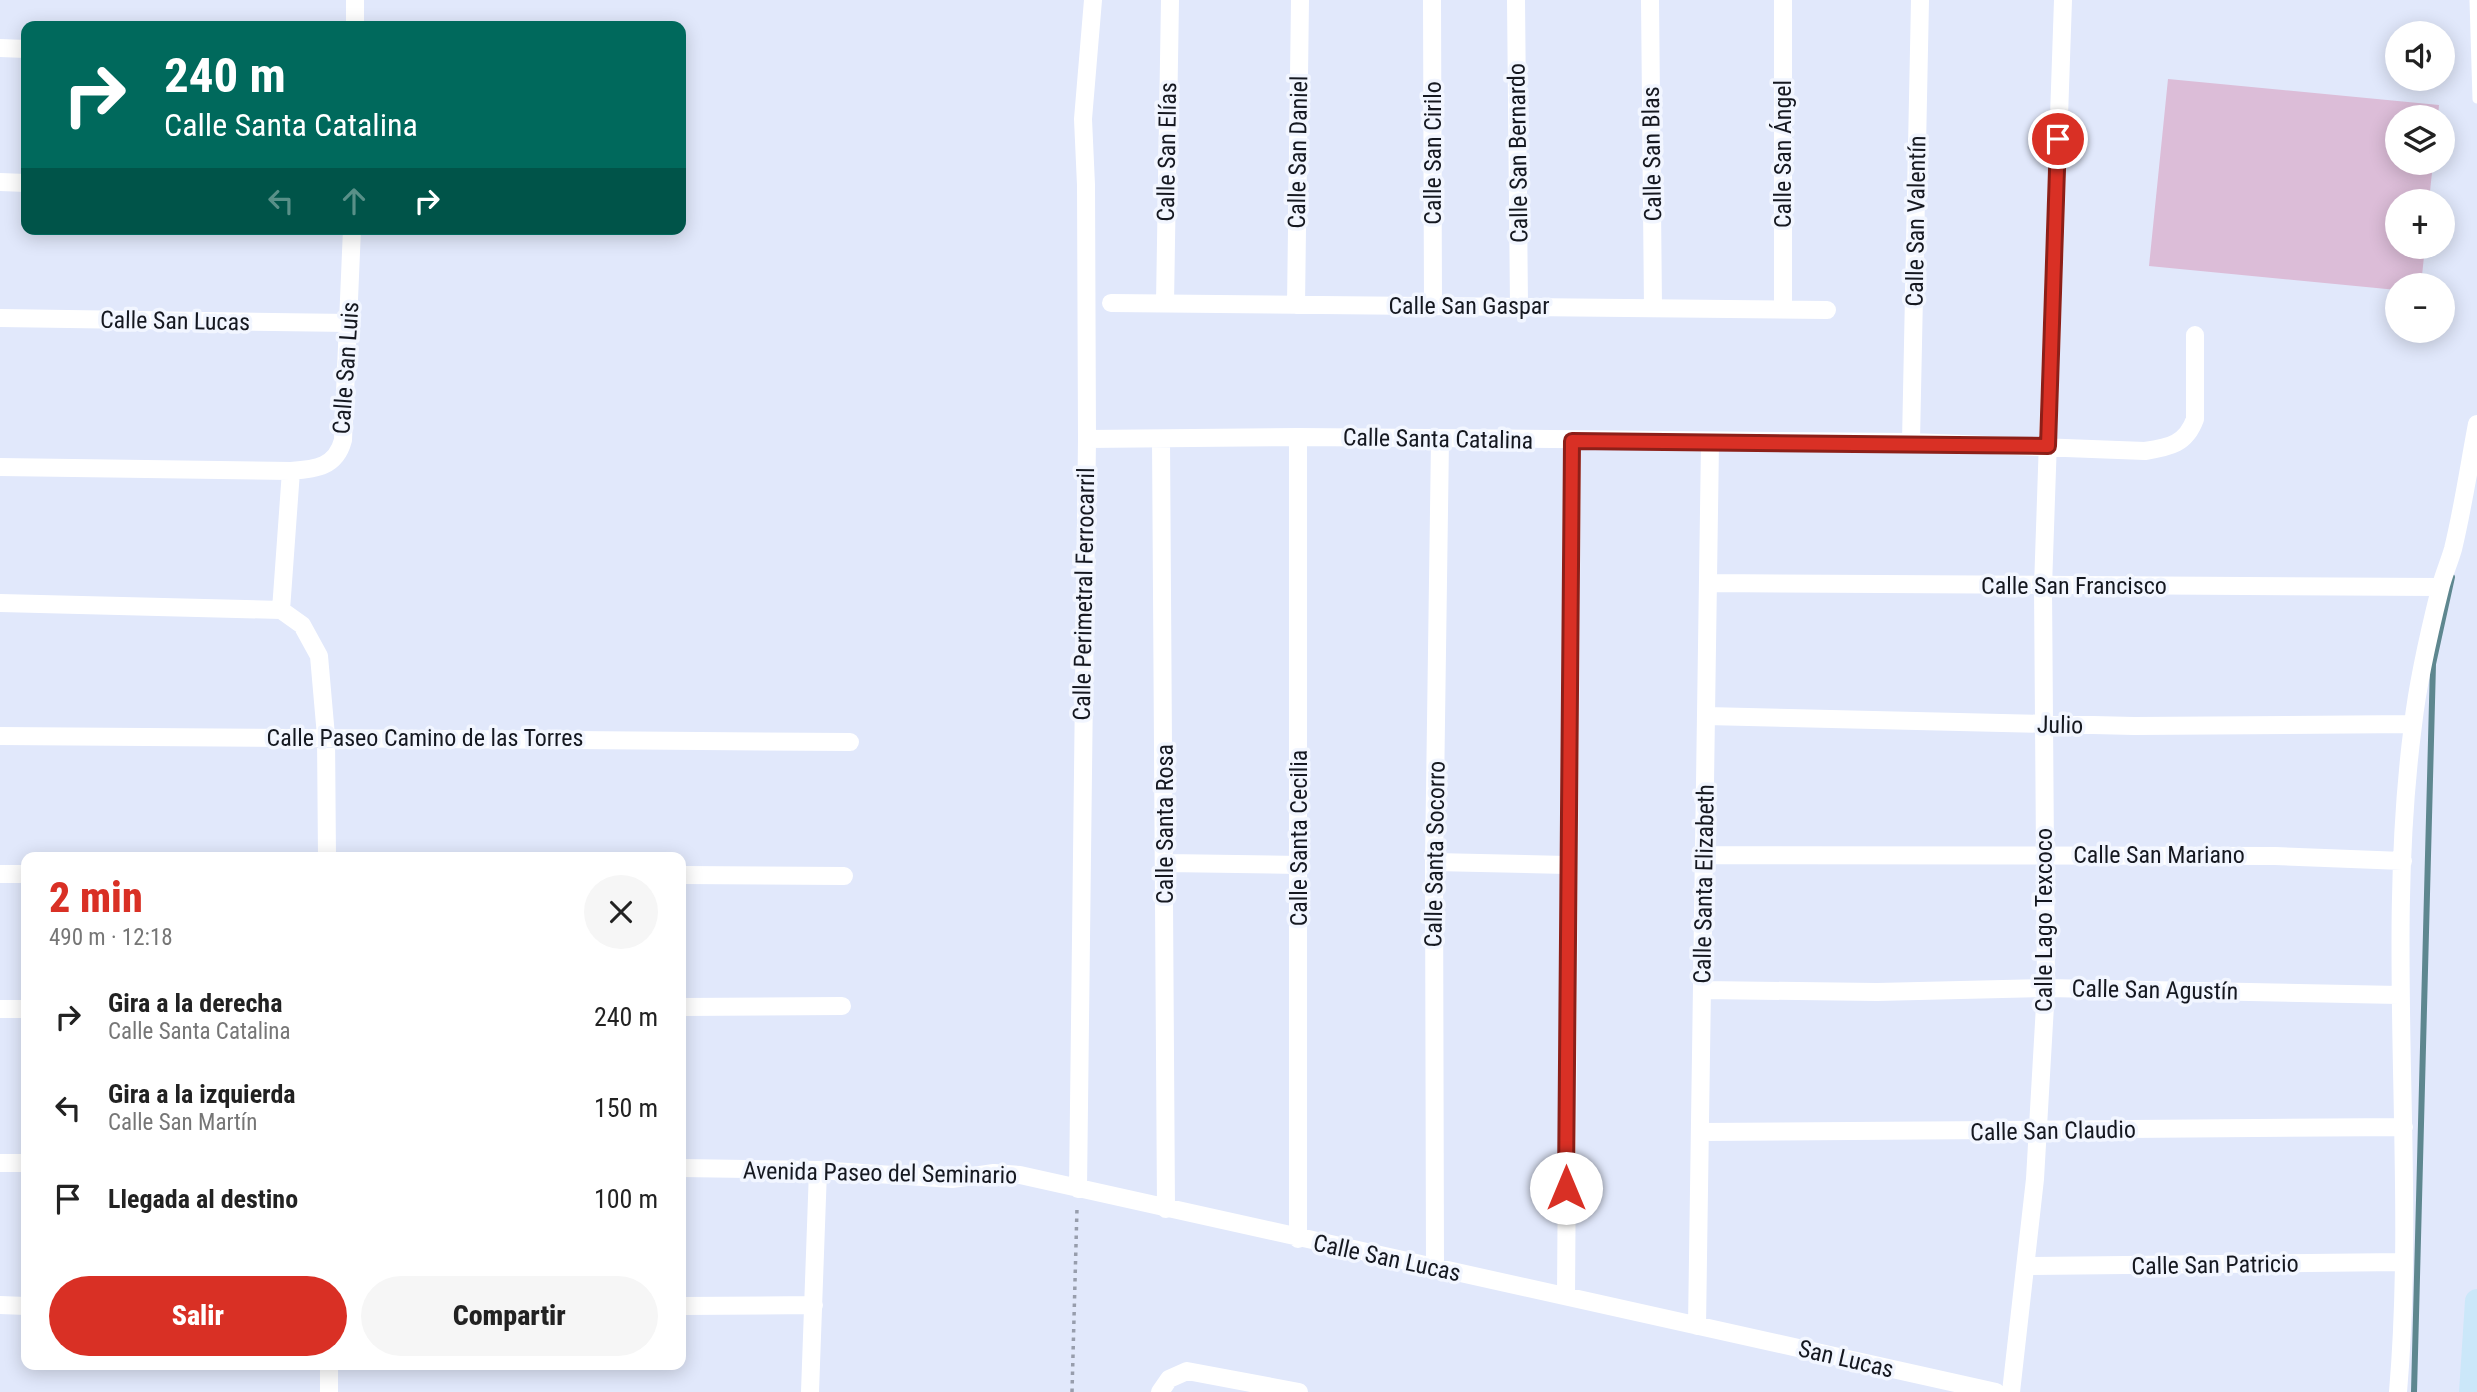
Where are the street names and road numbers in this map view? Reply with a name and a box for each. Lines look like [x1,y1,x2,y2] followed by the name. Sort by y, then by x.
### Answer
[1502,63,1534,243] street label: Calle San Bernardo
[1283,75,1313,229] street label: Calle San Daniel
[1769,80,1797,228] street label: Calle San Ángel
[1419,81,1447,225] street label: Calle San Cirilo
[1152,82,1182,222] street label: Calle San Elías
[1637,86,1667,222] street label: Calle San Blas
[1901,135,1931,307] street label: Calle San Valentín
[1388,292,1550,320] street label: Calle San Gaspar
[327,301,365,435] street label: Calle San Luis
[100,306,250,336] street label: Calle San Lucas
[1343,423,1533,455] street label: Calle Santa Catalina
[1068,467,1100,721] street label: Calle Perimetral Ferrocarril
[1981,572,2167,600] street label: Calle San Francisco
[2037,711,2083,739] street label: Julio
[267,724,583,752] street label: Calle Paseo Camino de las Torres
[1151,744,1179,904] street label: Calle Santa Rosa
[1285,750,1313,926] street label: Calle Santa Cecilia
[1419,760,1451,948] street label: Calle Santa Socorro
[1688,784,1720,984] street label: Calle Santa Elizabeth
[2030,828,2058,1012] street label: Calle Lago Texcoco
[2073,841,2245,869] street label: Calle San Mariano
[2071,975,2239,1005] street label: Calle San Agustín
[1970,1116,2136,1146] street label: Calle San Claudio
[743,1157,1017,1189] street label: Avenida Paseo del Seminario
[1311,1229,1463,1287] street label: Calle San Lucas
[2131,1250,2299,1280] street label: Calle San Patricio
[1796,1334,1896,1384] street label: San Lucas

